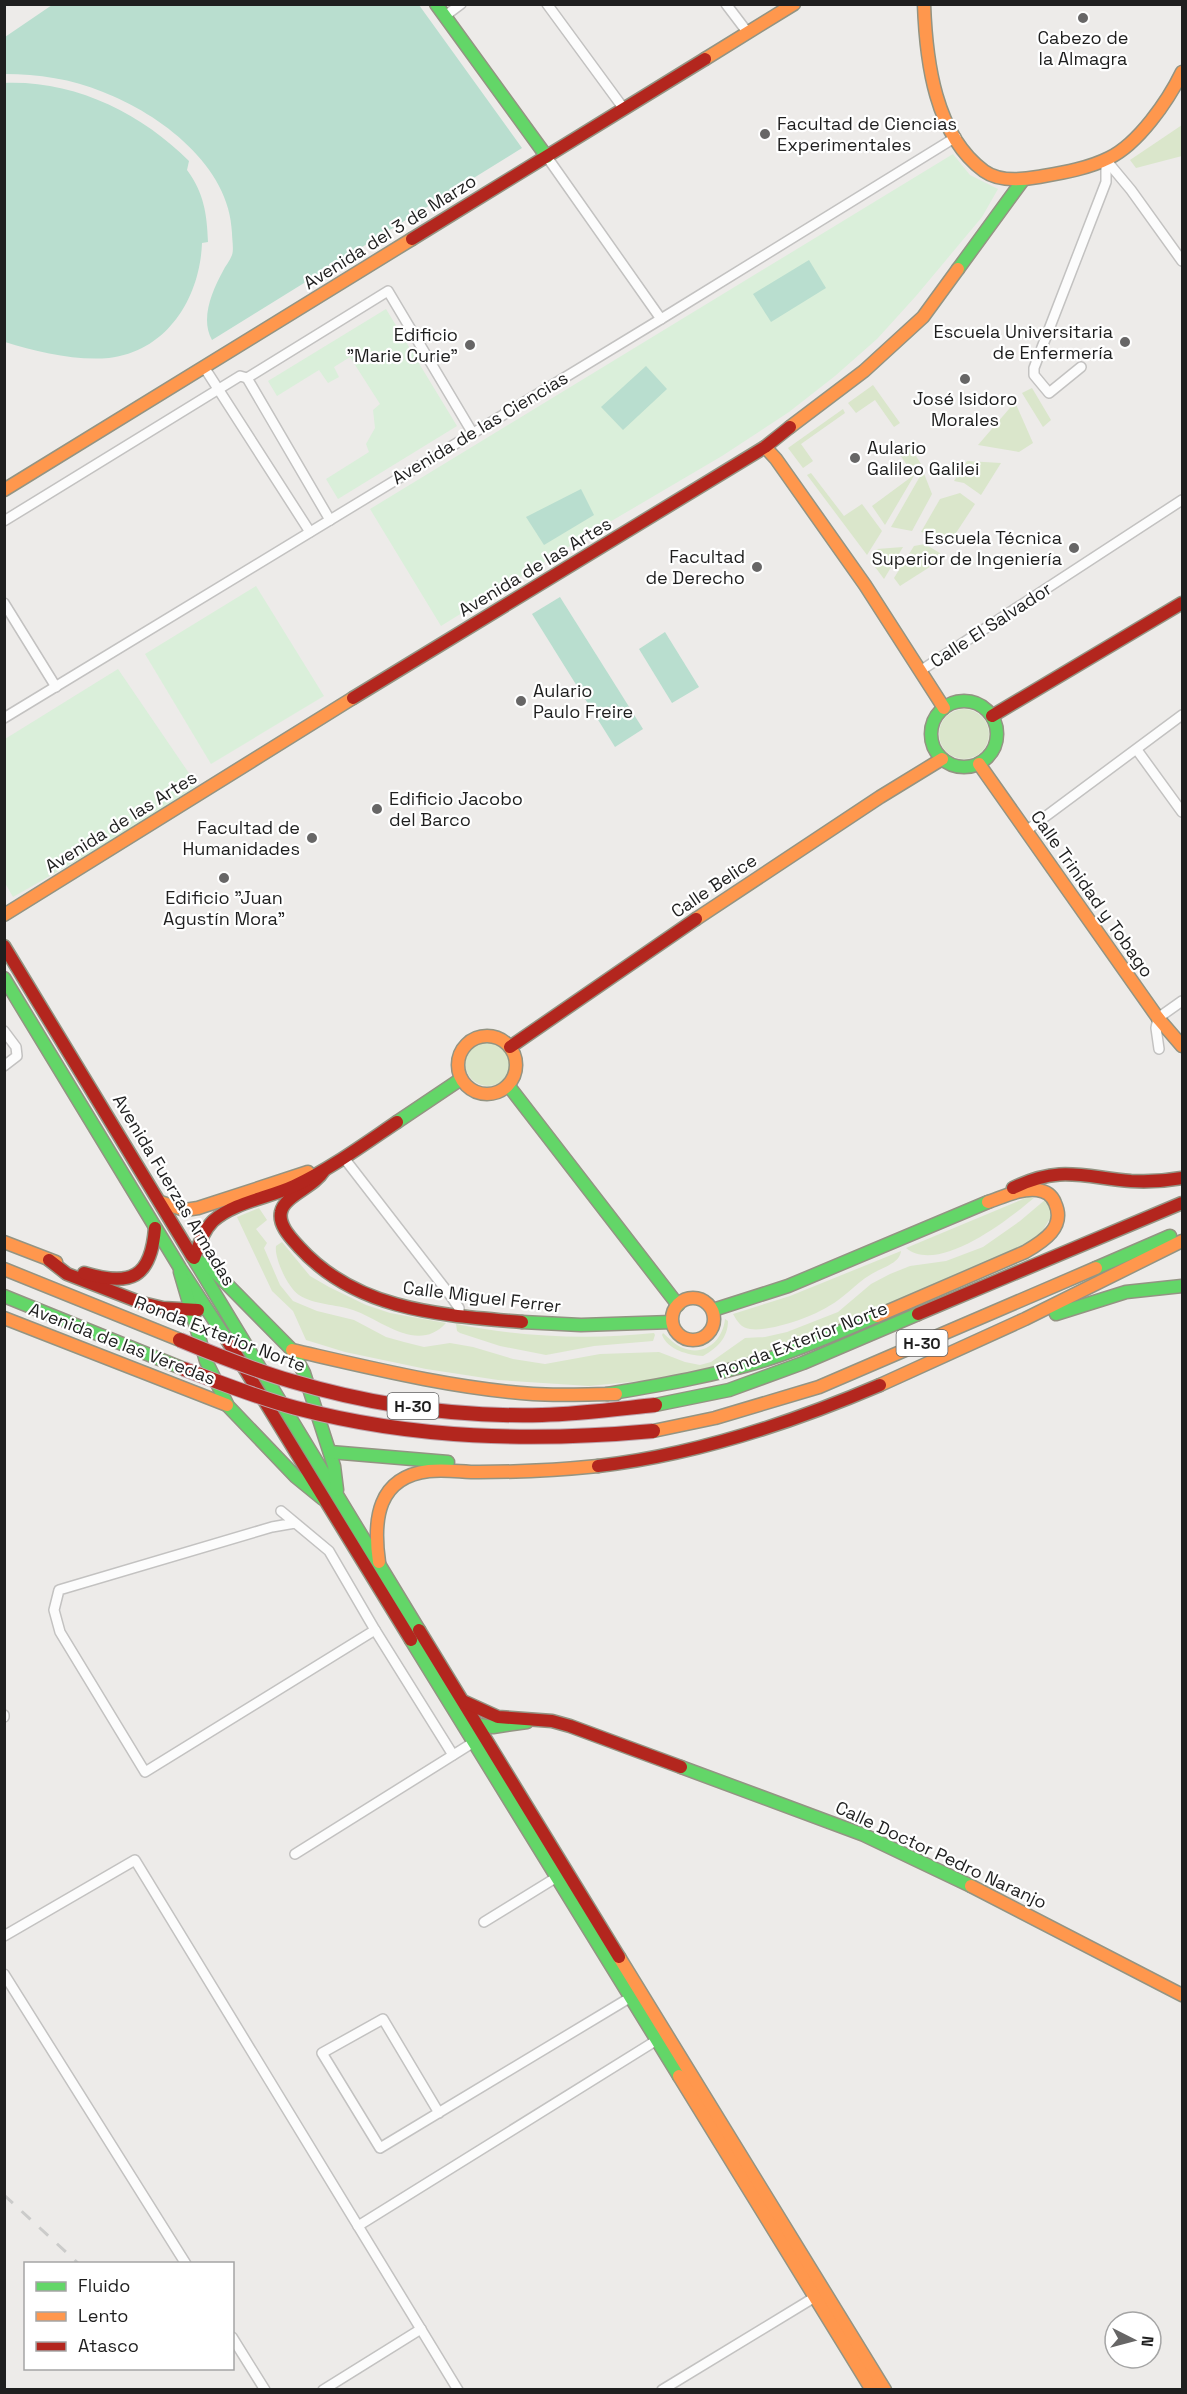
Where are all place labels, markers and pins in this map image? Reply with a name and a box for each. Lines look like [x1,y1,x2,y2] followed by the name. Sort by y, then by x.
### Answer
[1076,11,1090,25] marker: Cabezo de la Almagra
[1038,26,1128,70] place label: Cabezo de la Almagra
[777,112,957,156] place label: Facultad de Ciencias Experimentales
[758,127,772,141] marker: Facultad de Ciencias Experimentales
[934,320,1113,364] place label: Escuela Universitaria de Enfermería
[346,323,458,367] place label: Edificio "Marie Curie"
[1118,335,1132,349] marker: Escuela Universitaria de Enfermería
[463,338,477,352] marker: Edificio "Marie Curie"
[958,372,972,386] marker: José Isidoro Morales
[913,387,1017,431] place label: José Isidoro Morales
[867,436,979,480] place label: Aulario Galileo Galilei
[848,451,862,465] marker: Aulario Galileo Galilei
[872,526,1062,570] place label: Escuela Técnica Superior de Ingeniería
[1067,541,1081,555] marker: Escuela Técnica Superior de Ingeniería
[645,545,745,589] place label: Facultad de Derecho
[750,560,764,574] marker: Facultad de Derecho
[533,679,633,723] place label: Aulario Paulo Freire
[514,694,528,708] marker: Aulario Paulo Freire
[389,787,523,831] place label: Edificio Jacobo del Barco
[370,802,384,816] marker: Edificio Jacobo del Barco
[182,816,300,860] place label: Facultad de Humanidades
[305,831,319,845] marker: Facultad de Humanidades
[217,871,231,885] marker: Edificio "Juan Agustín Mora"
[163,886,285,930] place label: Edificio "Juan Agustín Mora"

